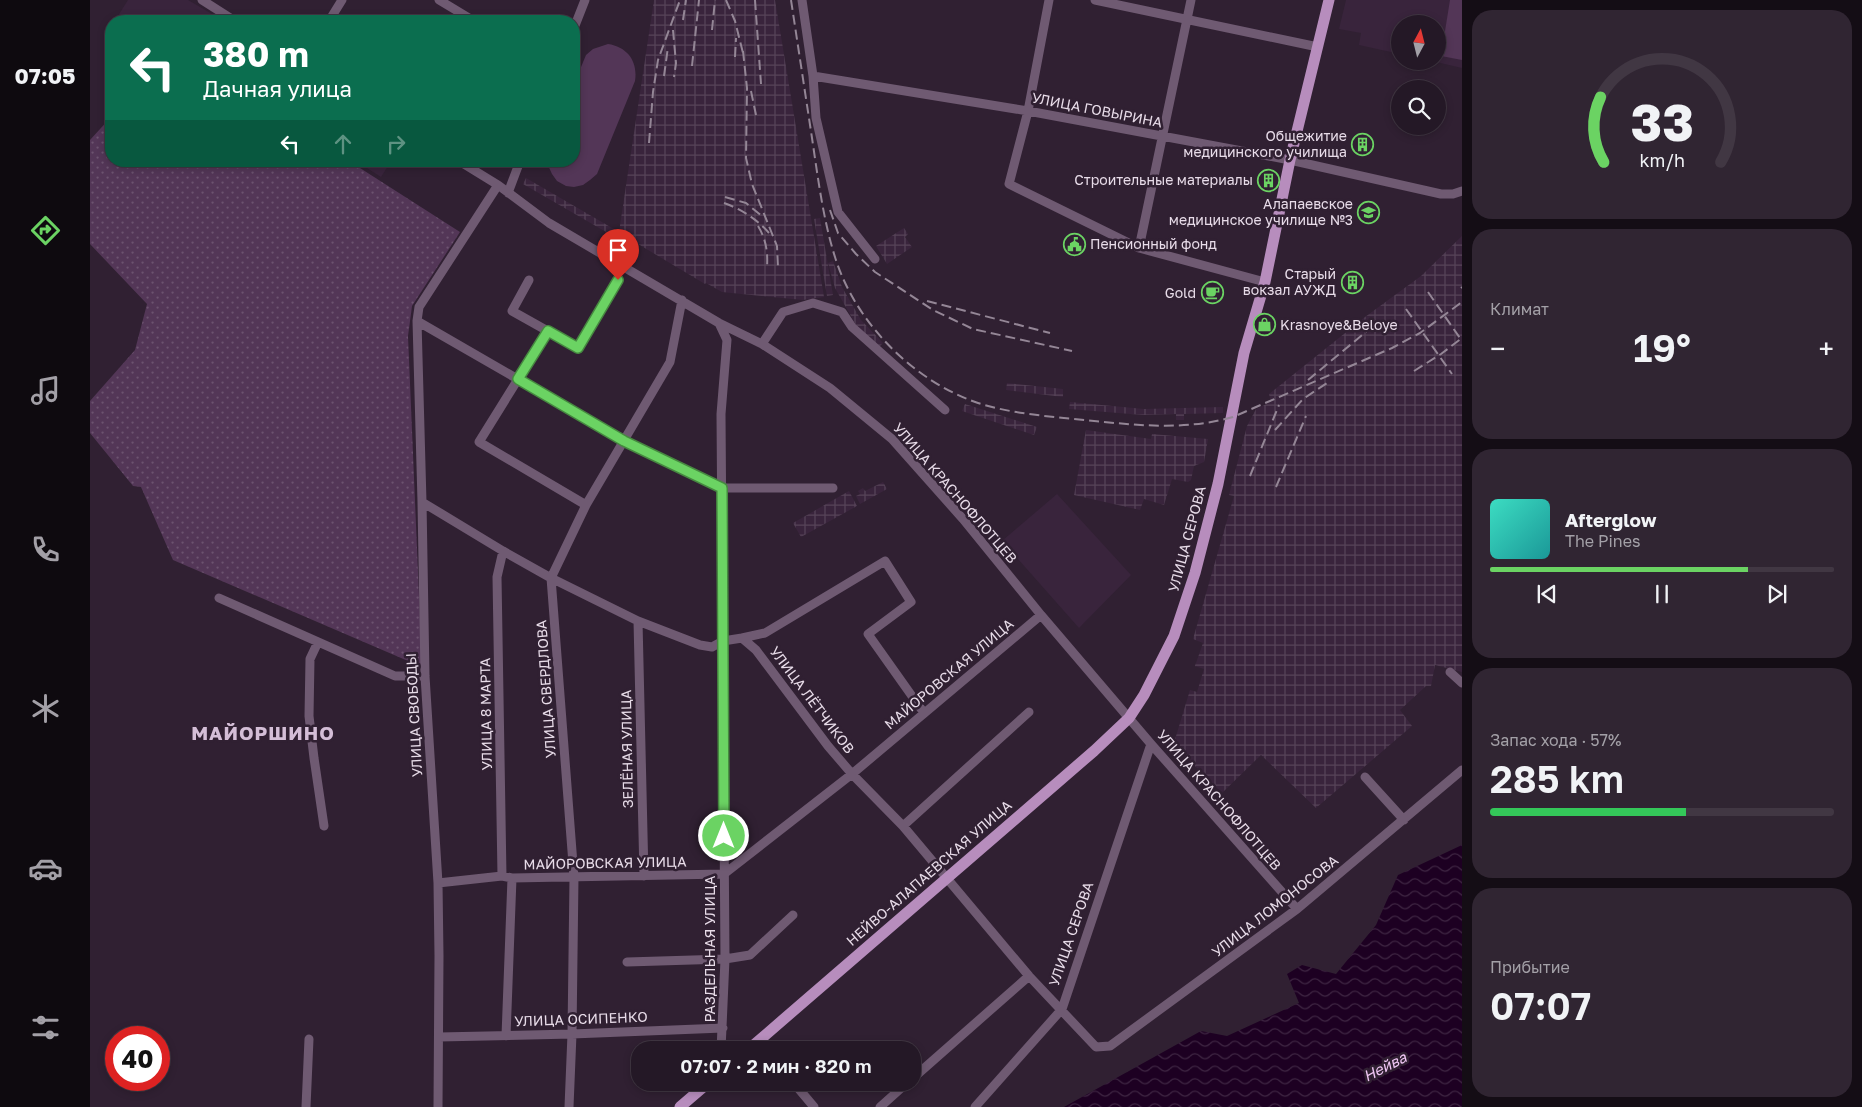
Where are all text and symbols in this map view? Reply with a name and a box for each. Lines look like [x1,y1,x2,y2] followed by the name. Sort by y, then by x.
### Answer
[1391,15,1446,70] north arrow
[1391,15,1446,135] map controls
[203,33,309,75] text: 380 m
[120,35,185,100] icon: left
[14,62,76,89] text: 07:05
[203,75,352,102] text: Дачная улица
[1391,80,1446,135] button: search
[1030,88,1164,131] street label: УЛИЦА ГОВЫРИНА
[1630,90,1694,152] text: 33
[1183,127,1347,160] place label: Общежитие медицинского училища
[276,130,304,158] icon: left
[329,130,357,158] icon: ahead
[382,130,410,158] icon: right
[1351,132,1375,156] building icon: Общежитие медицинского училища
[1639,149,1685,171] text: km/h
[1257,168,1281,192] building icon: Строительные материалы
[1074,171,1253,188] place label: Строительные материалы
[1169,195,1353,228] place label: Алапаевское медицинское училище №3
[1357,200,1381,224] school or university icon: Алапаевское медицинское училище №3
[28,213,63,248] icon: directions
[597,229,639,280] pin
[1062,232,1086,256] public building icon: Пенсионный фонд
[1090,235,1217,252] place label: Пенсионный фонд
[604,236,632,264] icon: arrive
[1243,265,1336,298] place label: Старый вокзал АУЖД
[1340,270,1364,294] building icon: Старый вокзал АУЖД
[1200,281,1224,305] cafe icon: Gold
[1165,284,1196,301] place label: Gold
[1490,299,1549,319] text: Климат
[1252,313,1276,337] shop icon: Krasnoye&Beloye
[1280,316,1398,333] place label: Krasnoye&Beloye
[1633,325,1691,370] text: 19°
[1490,332,1505,365] text: −
[1819,332,1834,365] text: +
[28,373,63,408] icon: music
[890,419,1021,566] street label: УЛИЦА КРАСНОФЛОТЦЕВ
[1164,483,1209,594] street label: УЛИЦА СЕРОВА
[1565,508,1656,531] text: Afterglow
[1565,531,1640,551] text: The Pines
[28,532,63,567] icon: phone
[1533,580,1561,608] icon: previous
[1648,580,1676,608] icon: pause
[1763,580,1791,608] icon: next
[881,614,1017,733] street label: МАЙОРОВСКАЯ УЛИЦА
[532,619,559,759] street label: УЛИЦА СВЕРДЛОВА
[767,643,858,757] street label: УЛИЦА ЛЁТЧИКОВ
[402,653,425,778] street label: УЛИЦА СВОБОДЫ
[476,657,495,770] street label: УЛИЦА 8 МАРТА
[617,689,636,809] street label: ЗЕЛЁНАЯ УЛИЦА
[28,691,63,726] icon: climate
[191,721,335,744] district label: МАЙОРШИНО
[1154,726,1285,873] street label: УЛИЦА КРАСНОФЛОТЦЕВ
[1490,730,1621,750] text: Запас хода · 57%
[1490,756,1624,801] text: 285 km
[843,796,1015,949] street label: НЕЙВО-АЛАПАЕВСКАЯ УЛИЦА
[697,809,749,861] position arrow
[28,851,63,886] icon: car
[1208,851,1342,960] street label: УЛИЦА ЛОМОНОСОВА
[523,853,687,872] street label: МАЙОРОВСКАЯ УЛИЦА
[701,875,718,1022] street label: РАЗДЕЛЬНАЯ УЛИЦА
[1045,879,1097,988] street label: УЛИЦА СЕРОВА
[1490,957,1570,977] text: Прибытие
[1490,983,1591,1028] text: 07:07
[514,1008,648,1029] street label: УЛИЦА ОСИПЕНКО
[28,1010,63,1045] icon: filters
[105,1026,170,1091] speed limit sign: 40
[1360,1047,1410,1085] water label: Нейва
[680,1054,872,1077] text: 07:07 · 2 мин · 820 m

